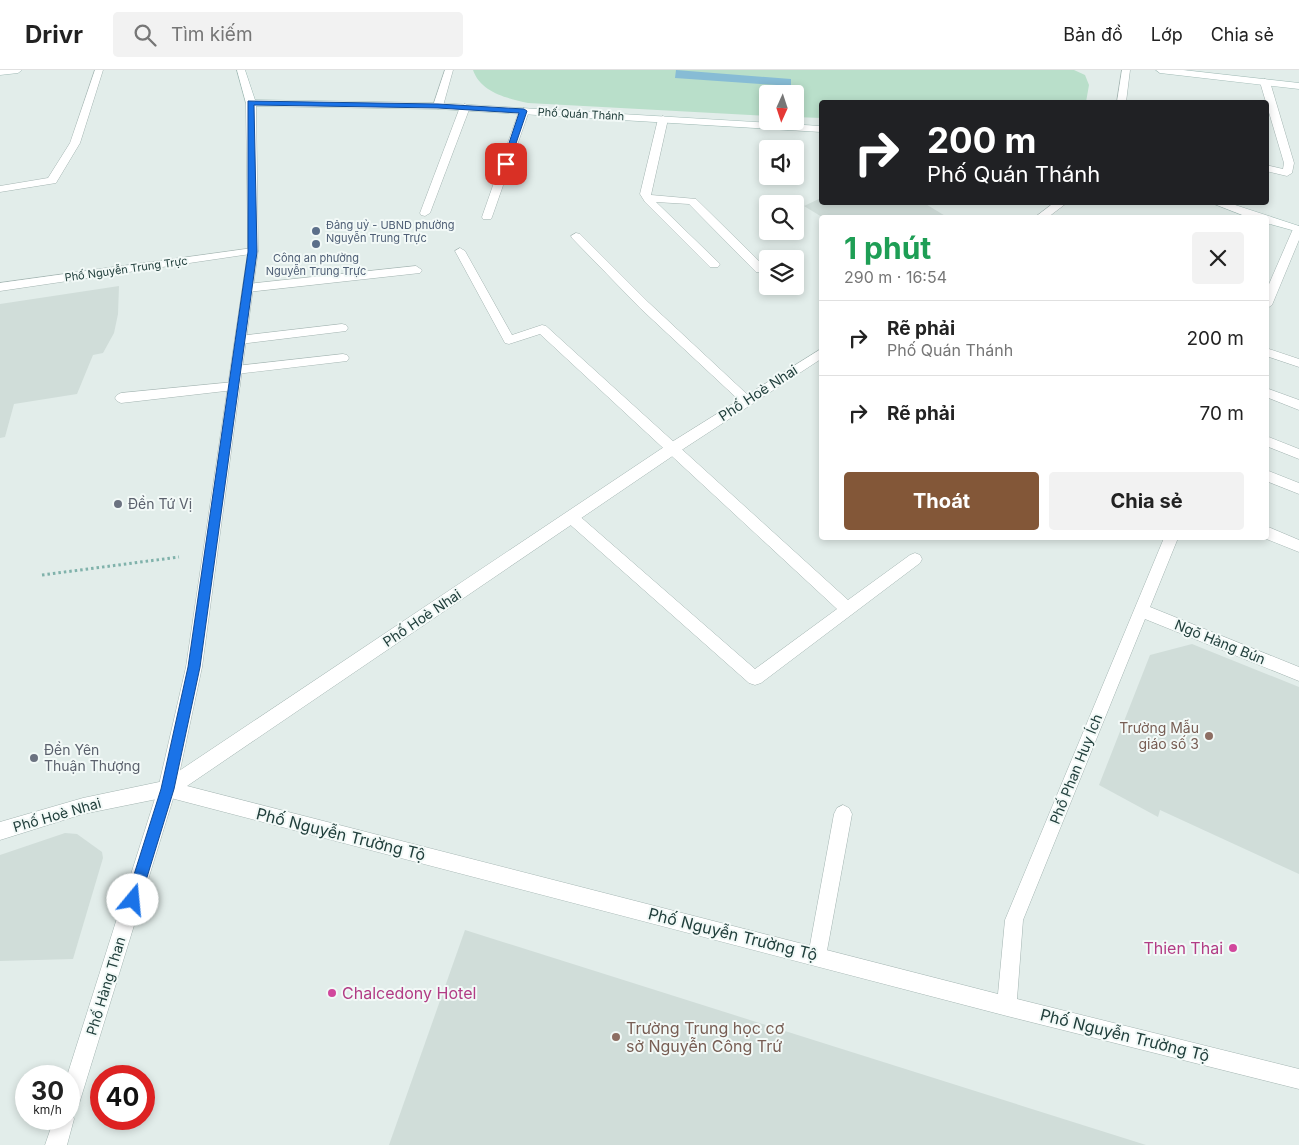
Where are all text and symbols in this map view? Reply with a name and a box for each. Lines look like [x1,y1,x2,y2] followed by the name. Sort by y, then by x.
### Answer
[113,12,463,57] search box
[25,20,83,49] text: Drivr
[131,21,159,49] icon: search
[171,23,253,46] text: Tìm kiếm
[1063,24,1123,45] text: Bản đồ
[1151,24,1183,45] text: Lớp
[1211,24,1274,45] text: Chia sẻ
[759,85,804,130] north arrow
[759,85,804,295] map controls
[537,105,625,123] street label: Phố Quán Thánh
[927,119,1036,161] text: 200 m
[844,120,909,185] icon: right
[759,140,804,185] button: sound
[485,143,527,185] pin
[492,150,520,178] icon: arrive
[927,161,1100,187] text: Phố Quán Thánh
[759,195,804,240] button: search
[326,218,455,245] place label: Đảng uỷ - UBND phường Nguyễn Trung Trực
[310,225,322,237] marker: Đảng uỷ - UBND phường Nguyễn Trung Trực
[844,230,931,266] text: 1 phút
[1192,232,1244,284] button: close
[310,238,322,250] marker: Công an phường Nguyễn Trung Trực
[759,250,804,295] button: layers
[266,251,366,278] place label: Công an phường Nguyễn Trung Trực
[64,252,188,285] street label: Phố Nguyễn Trung Trực
[844,267,947,287] text: 290 m · 16:54
[887,317,955,340] text: Rẽ phải
[844,324,872,352] icon: right
[1186,327,1244,350] text: 200 m
[887,340,1013,360] text: Phố Quán Thánh
[715,361,800,424] street label: Phố Hoè Nhai
[844,399,872,427] icon: right
[887,402,955,425] text: Rẽ phải
[1200,402,1244,425] text: 70 m
[844,472,1039,530] button: Thoát
[1049,472,1244,530] button: Chia sẻ
[128,495,192,512] place label: Đền Tứ Vị
[112,498,124,510] marker: Đền Tứ Vị
[379,585,464,650] street label: Phố Hoè Nhai
[1172,616,1268,667] street label: Ngõ Hàng Bún
[1046,711,1105,826] street label: Phố Phan Huy Ích
[1119,719,1199,752] place label: Trường Mẫu giáo số 3
[1203,730,1215,742] marker: Trường Mẫu giáo số 3
[44,741,140,774] place label: Đền Yên Thuận Thượng
[28,752,40,764] marker: Đền Yên Thuận Thượng
[11,794,103,835] street label: Phố Hoè Nhai
[254,803,428,865] street label: Phố Nguyễn Trường Tộ
[106,873,158,925] position arrow
[646,903,820,965] street label: Phố Nguyễn Trường Tộ
[82,935,129,1037] street label: Phố Hàng Than
[1143,938,1223,958] place label: Thien Thai
[1227,942,1239,954] marker: Thien Thai
[342,983,476,1003] place label: Chalcedony Hotel
[326,987,338,999] marker: Chalcedony Hotel
[1038,1004,1212,1066] street label: Phố Nguyễn Trường Tộ
[626,1018,785,1056] place label: Trường Trung học cơ sở Nguyễn Công Trứ
[610,1031,622,1043] marker: Trường Trung học cơ sở Nguyễn Công Trứ
[90,1065,155,1130] speed limit sign: 40
[31,1076,64,1106] text: 30
[33,1102,62,1117] text: km/h

